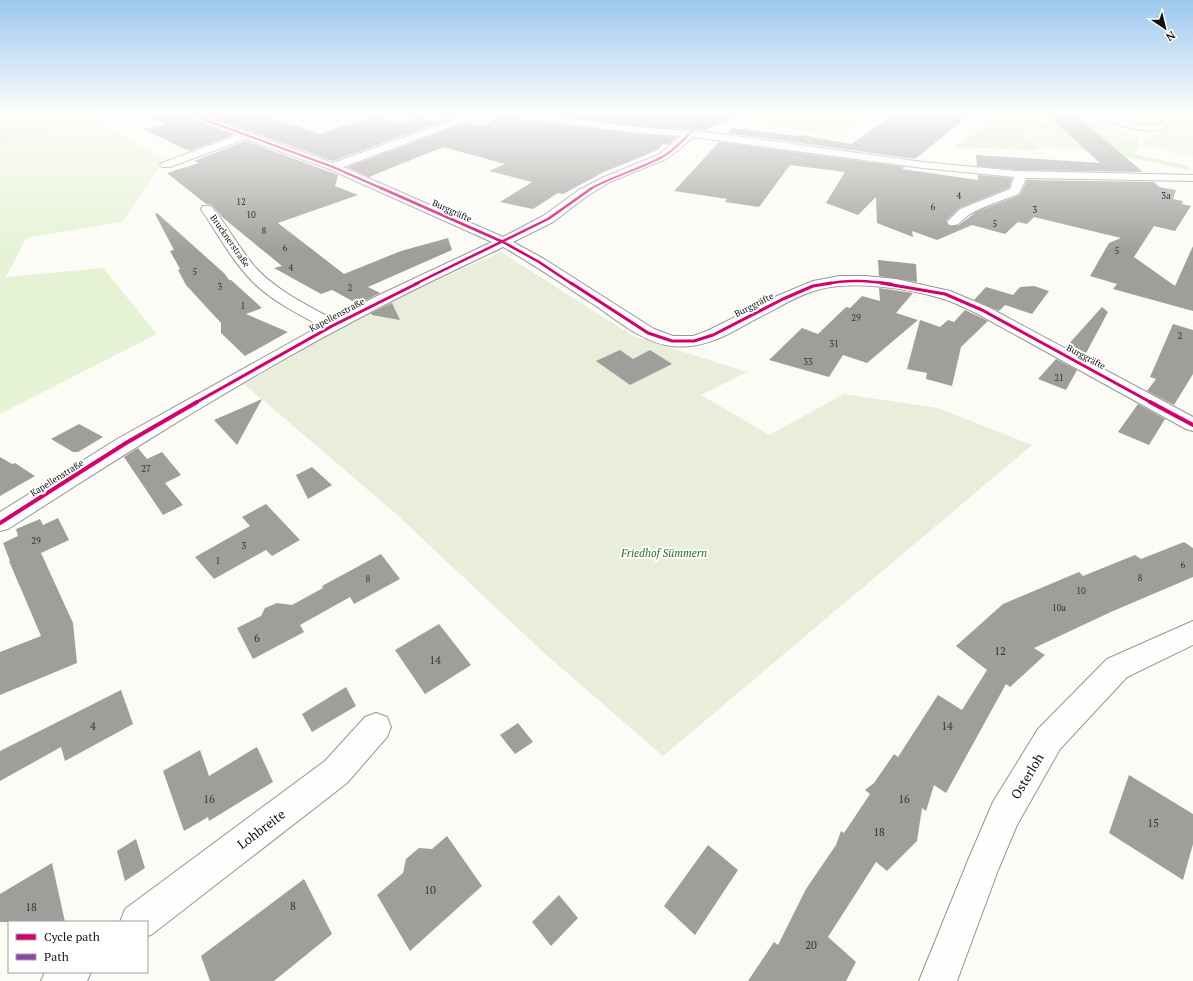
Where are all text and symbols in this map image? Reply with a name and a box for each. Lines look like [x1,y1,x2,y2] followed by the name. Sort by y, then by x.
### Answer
[1145,8,1185,48] north arrow
[1163,28,1178,45] text: N
[957,190,962,202] house number: 4
[1161,190,1171,202] house number: 3a
[236,196,246,208] house number: 12
[430,197,474,225] street label: Burggräfte
[931,201,936,213] house number: 6
[1033,204,1038,216] house number: 3
[246,209,256,221] house number: 10
[207,212,253,270] street label: Brucknerstraße
[993,218,998,230] house number: 5
[262,225,267,237] house number: 8
[283,242,288,254] house number: 6
[1115,245,1120,257] house number: 5
[289,262,294,274] house number: 4
[193,266,198,278] house number: 5
[218,281,223,293] house number: 3
[348,282,353,294] house number: 2
[732,290,776,320] street label: Burggräfte
[307,295,367,335] street label: Kapellenstraße
[241,300,245,312] house number: 1
[851,312,861,324] house number: 29
[1178,330,1183,342] house number: 2
[829,338,839,350] house number: 31
[1064,342,1108,372] street label: Burggräfte
[803,356,813,368] house number: 33
[1054,372,1064,384] house number: 21
[28,457,86,499] street label: Kapellenstraße
[141,463,151,475] house number: 27
[31,535,41,547] house number: 29
[242,540,247,552] house number: 3
[620,546,707,560] park label: Friedhof Sümmern
[216,555,220,567] house number: 1
[1181,559,1186,571] house number: 6
[1138,572,1143,584] house number: 8
[366,573,371,585] house number: 8
[1076,585,1086,597] house number: 10
[1052,602,1067,614] house number: 10a
[254,631,260,645] house number: 6
[994,644,1006,658] house number: 12
[429,653,441,667] house number: 14
[90,719,96,733] house number: 4
[941,719,953,733] house number: 14
[1006,749,1048,802] street label: Osterloh
[203,792,215,806] house number: 16
[898,792,910,806] house number: 16
[233,805,289,853] street label: Lohbreite
[1147,816,1159,830] house number: 15
[873,825,885,839] house number: 18
[424,883,436,897] house number: 10
[290,899,296,913] house number: 8
[25,900,37,914] house number: 18
[8,921,148,973] legend
[44,929,100,944] text: Cycle path
[805,938,817,952] house number: 20
[44,949,69,964] text: Path

